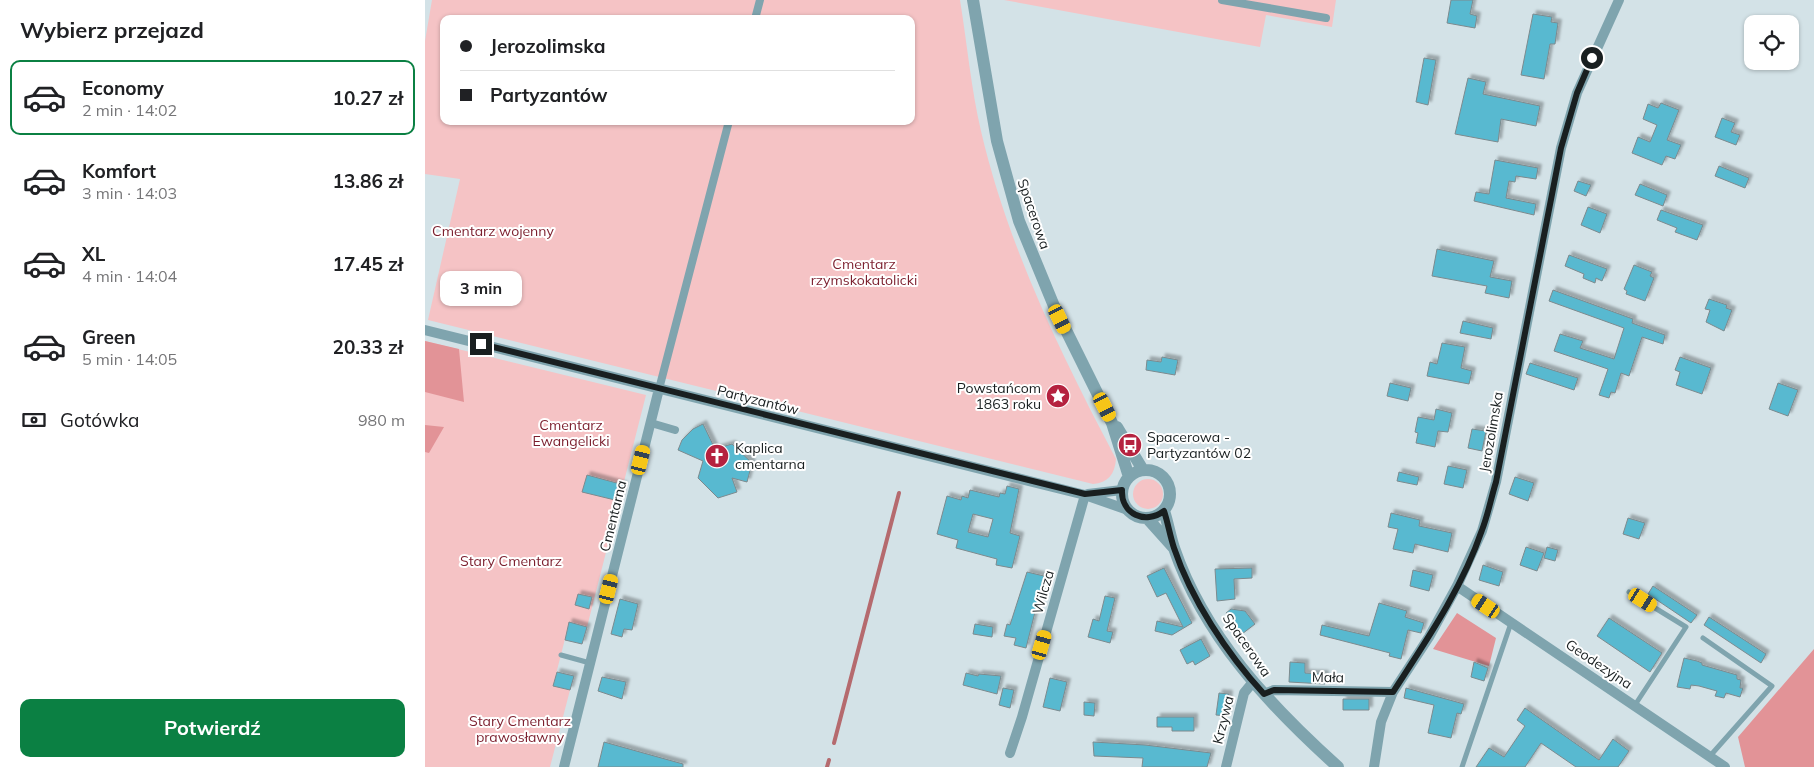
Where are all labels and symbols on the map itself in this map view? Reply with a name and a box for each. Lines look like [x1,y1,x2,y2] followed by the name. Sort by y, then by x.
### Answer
[1581,47,1603,69] route start
[1014,176,1054,252] street label: Spacerowa
[432,222,554,240] park label: Cmentarz wojenny
[811,255,917,289] park label: Cmentarz rzymskokatolicki
[440,272,522,306] callout: 3 min
[1046,302,1073,336] car
[470,333,492,355] route end
[957,379,1041,413] place label: Powstańcom 1863 roku
[715,381,801,419] street label: Partyzantów
[1045,383,1071,409] place icon: Powstańcom 1863 roku
[1091,390,1118,424] car
[1475,390,1507,474] street label: Jerozolimska
[533,416,609,450] park label: Cmentarz Ewangelicki
[1147,428,1251,462] place label: Spacerowa - Partyzantów 02
[1117,432,1143,458] bus stop icon: Spacerowa - Partyzantów 02
[735,439,805,473] place label: Kaplica cmentarna
[704,443,730,469] church icon: Kaplica cmentarna
[630,444,651,476] car
[595,479,631,553] street label: Cmentarna
[460,552,562,570] park label: Stary Cmentarz
[1028,568,1058,616] street label: Wilcza
[598,573,619,605] car
[1626,586,1659,614] car
[1469,591,1502,621] car
[1219,610,1275,680] street label: Spacerowa
[1030,629,1053,661] car
[1562,635,1636,693] street label: Geodezyjna
[1312,668,1344,686] street label: Mała
[1208,694,1238,746] street label: Krzywa
[469,712,571,746] park label: Stary Cmentarz prawosławny

